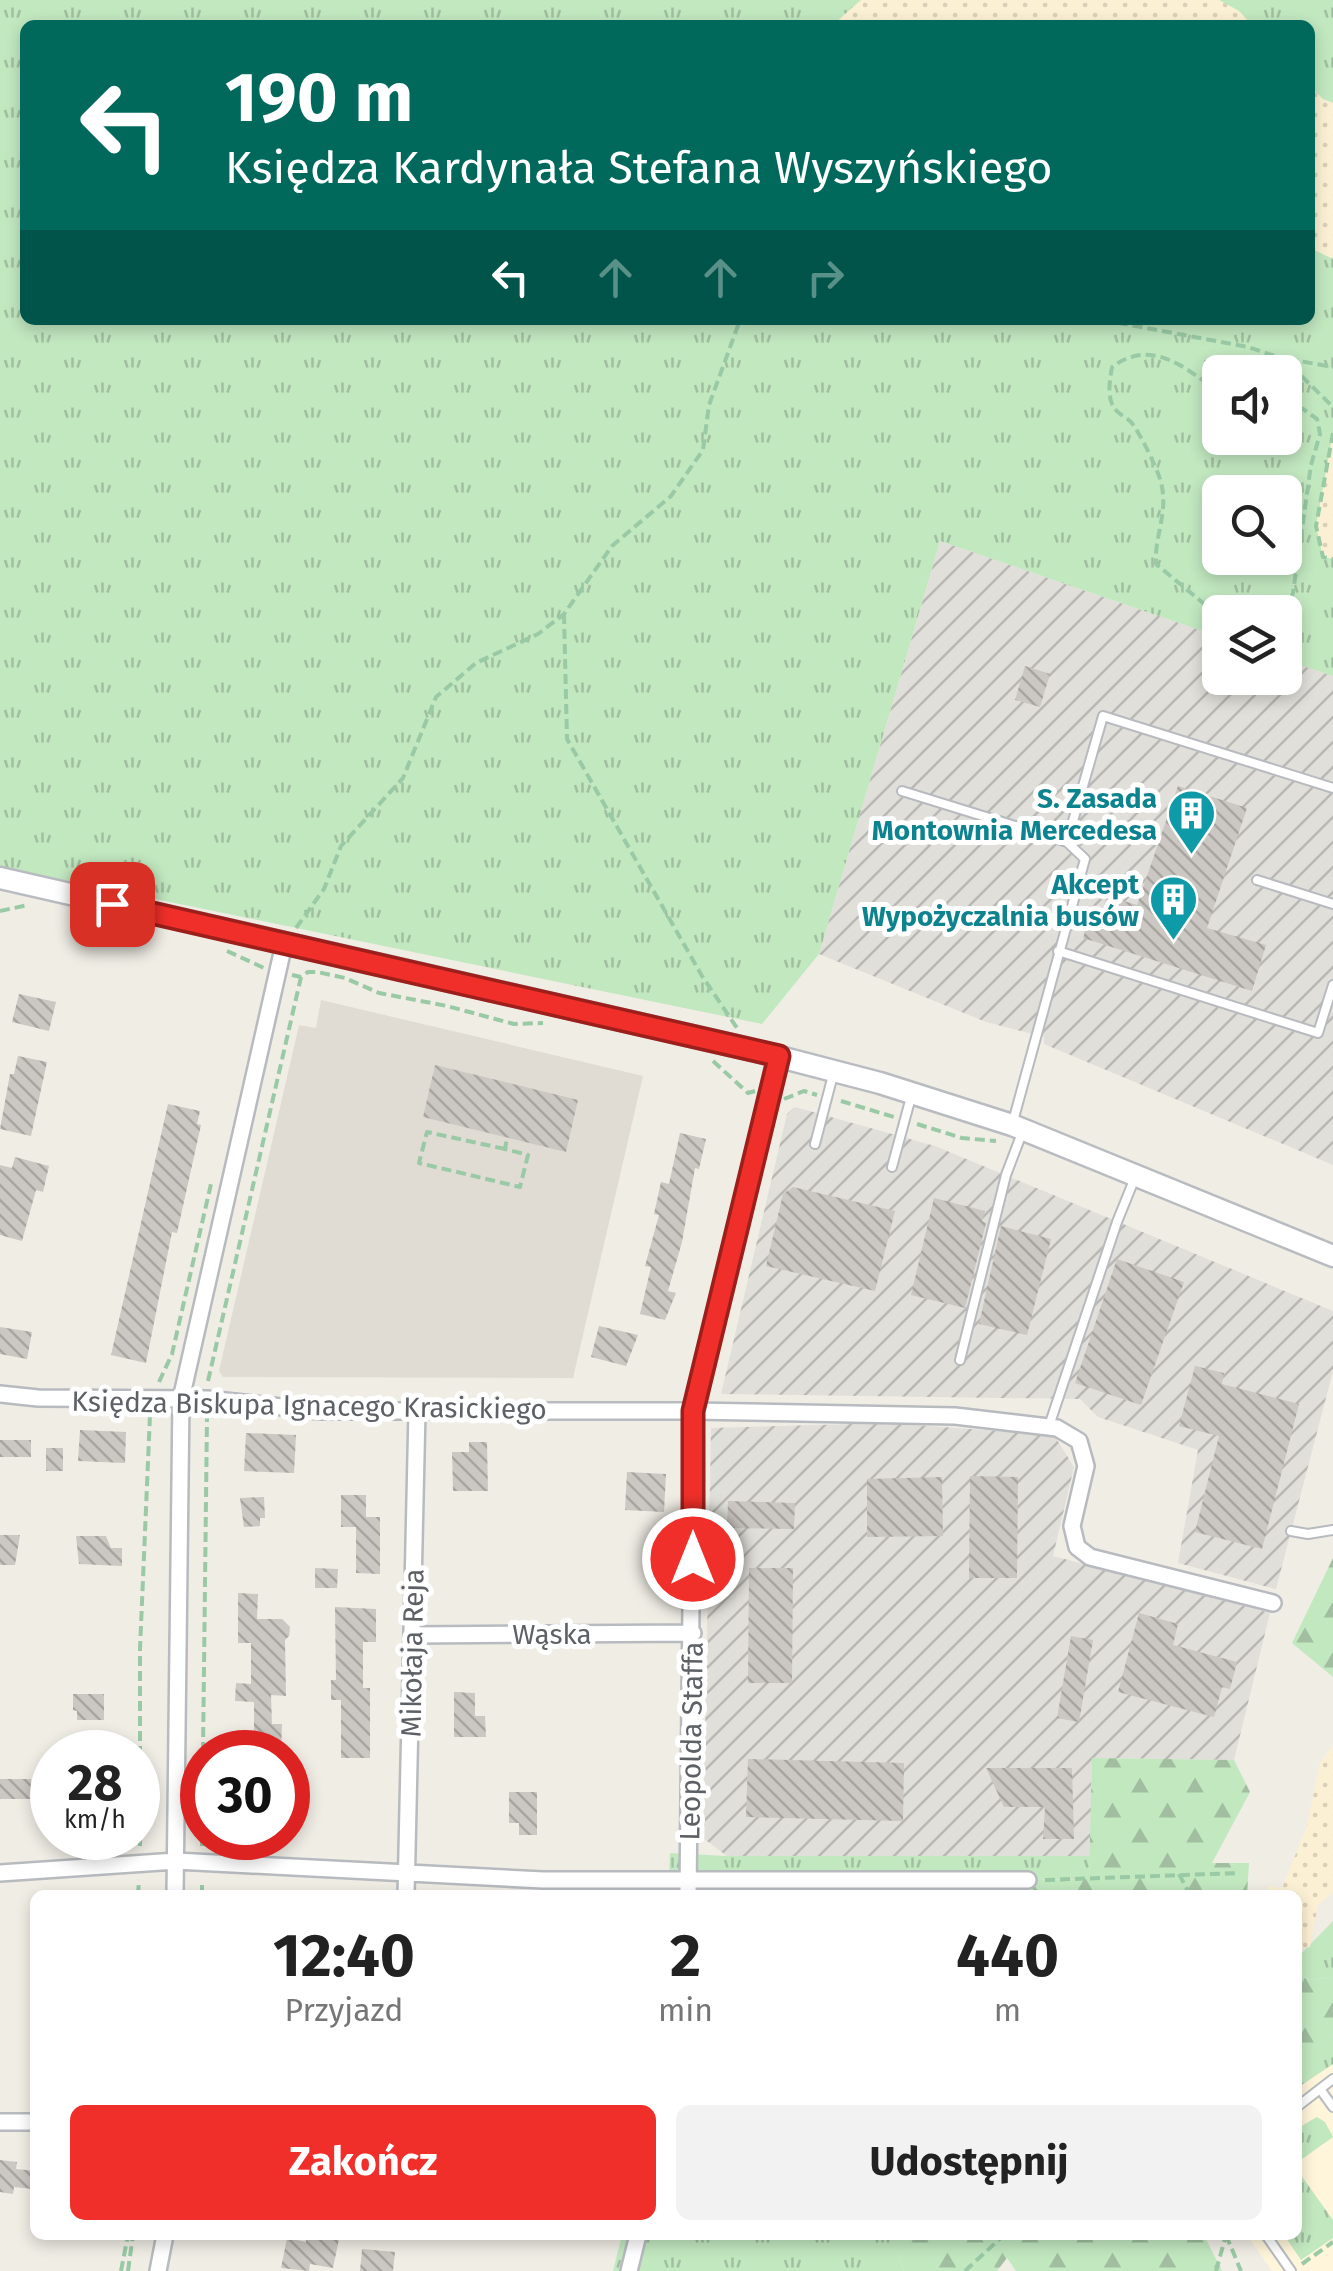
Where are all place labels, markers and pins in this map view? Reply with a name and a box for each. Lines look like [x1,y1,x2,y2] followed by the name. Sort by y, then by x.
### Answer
[872,782,1157,847] place label: S. Zasada Montownia Mercedesa
[1166,788,1218,856] building icon: S. Zasada Montownia Mercedesa
[70,862,155,947] pin
[862,868,1140,933] place label: Akcept Wypożyczalnia busów
[1148,874,1200,942] building icon: Akcept Wypożyczalnia busów

